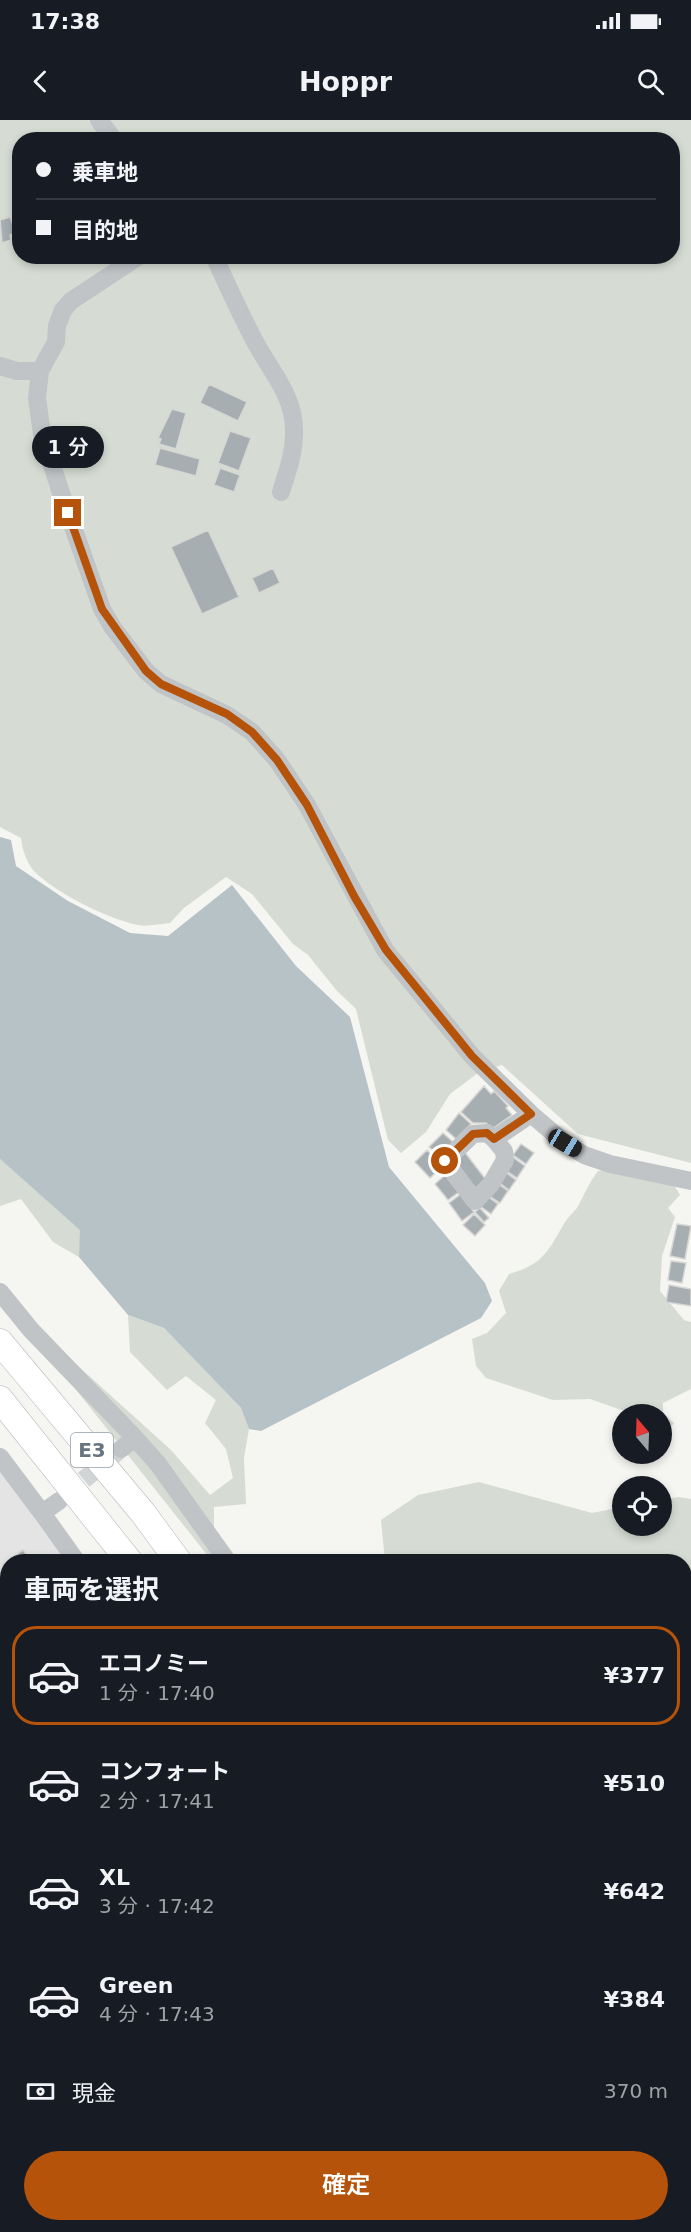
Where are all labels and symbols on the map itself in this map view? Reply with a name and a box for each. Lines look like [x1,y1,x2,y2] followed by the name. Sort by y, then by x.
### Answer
[32,426,104,468] callout: 1 分
[54,499,81,526] route end
[545,1126,585,1160] car
[431,1147,458,1174] route start
[612,1404,672,1464] north arrow
[71,1433,113,1467] road number: E3

